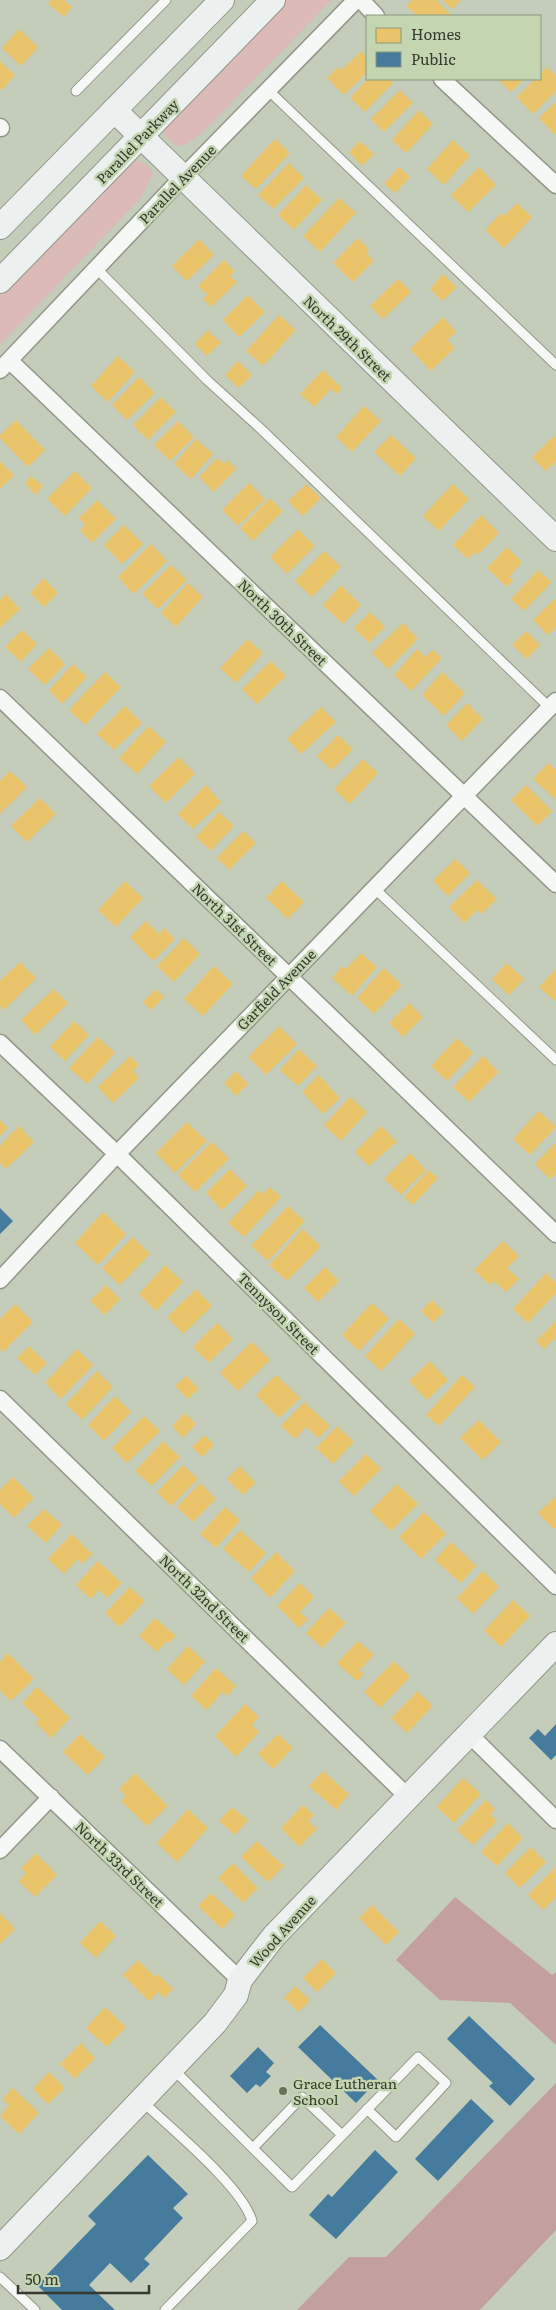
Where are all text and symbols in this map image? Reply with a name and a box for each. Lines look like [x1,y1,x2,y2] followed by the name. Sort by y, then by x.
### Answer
[366,15,541,80] legend
[411,22,461,45] text: Homes
[411,47,456,70] text: Public
[91,93,183,188] street label: Parallel Parkway
[134,140,220,228] street label: Parallel Avenue
[299,291,397,386] street label: North 29th Street
[234,574,332,670] street label: North 30th Street
[188,878,282,970] street label: North 31st Street
[232,944,320,1034] street label: Garfield Avenue
[234,1268,325,1359] street label: Tennyson Street
[156,1550,255,1647] street label: North 32nd Street
[71,1816,169,1912] street label: North 33rd Street
[244,1891,320,1971] street label: Wood Avenue
[293,2073,397,2109] place label: Grace Lutheran School
[277,2085,289,2097] marker: Grace Lutheran School
[18,2262,149,2294] scale bar
[25,2267,59,2290] text: 50 m

